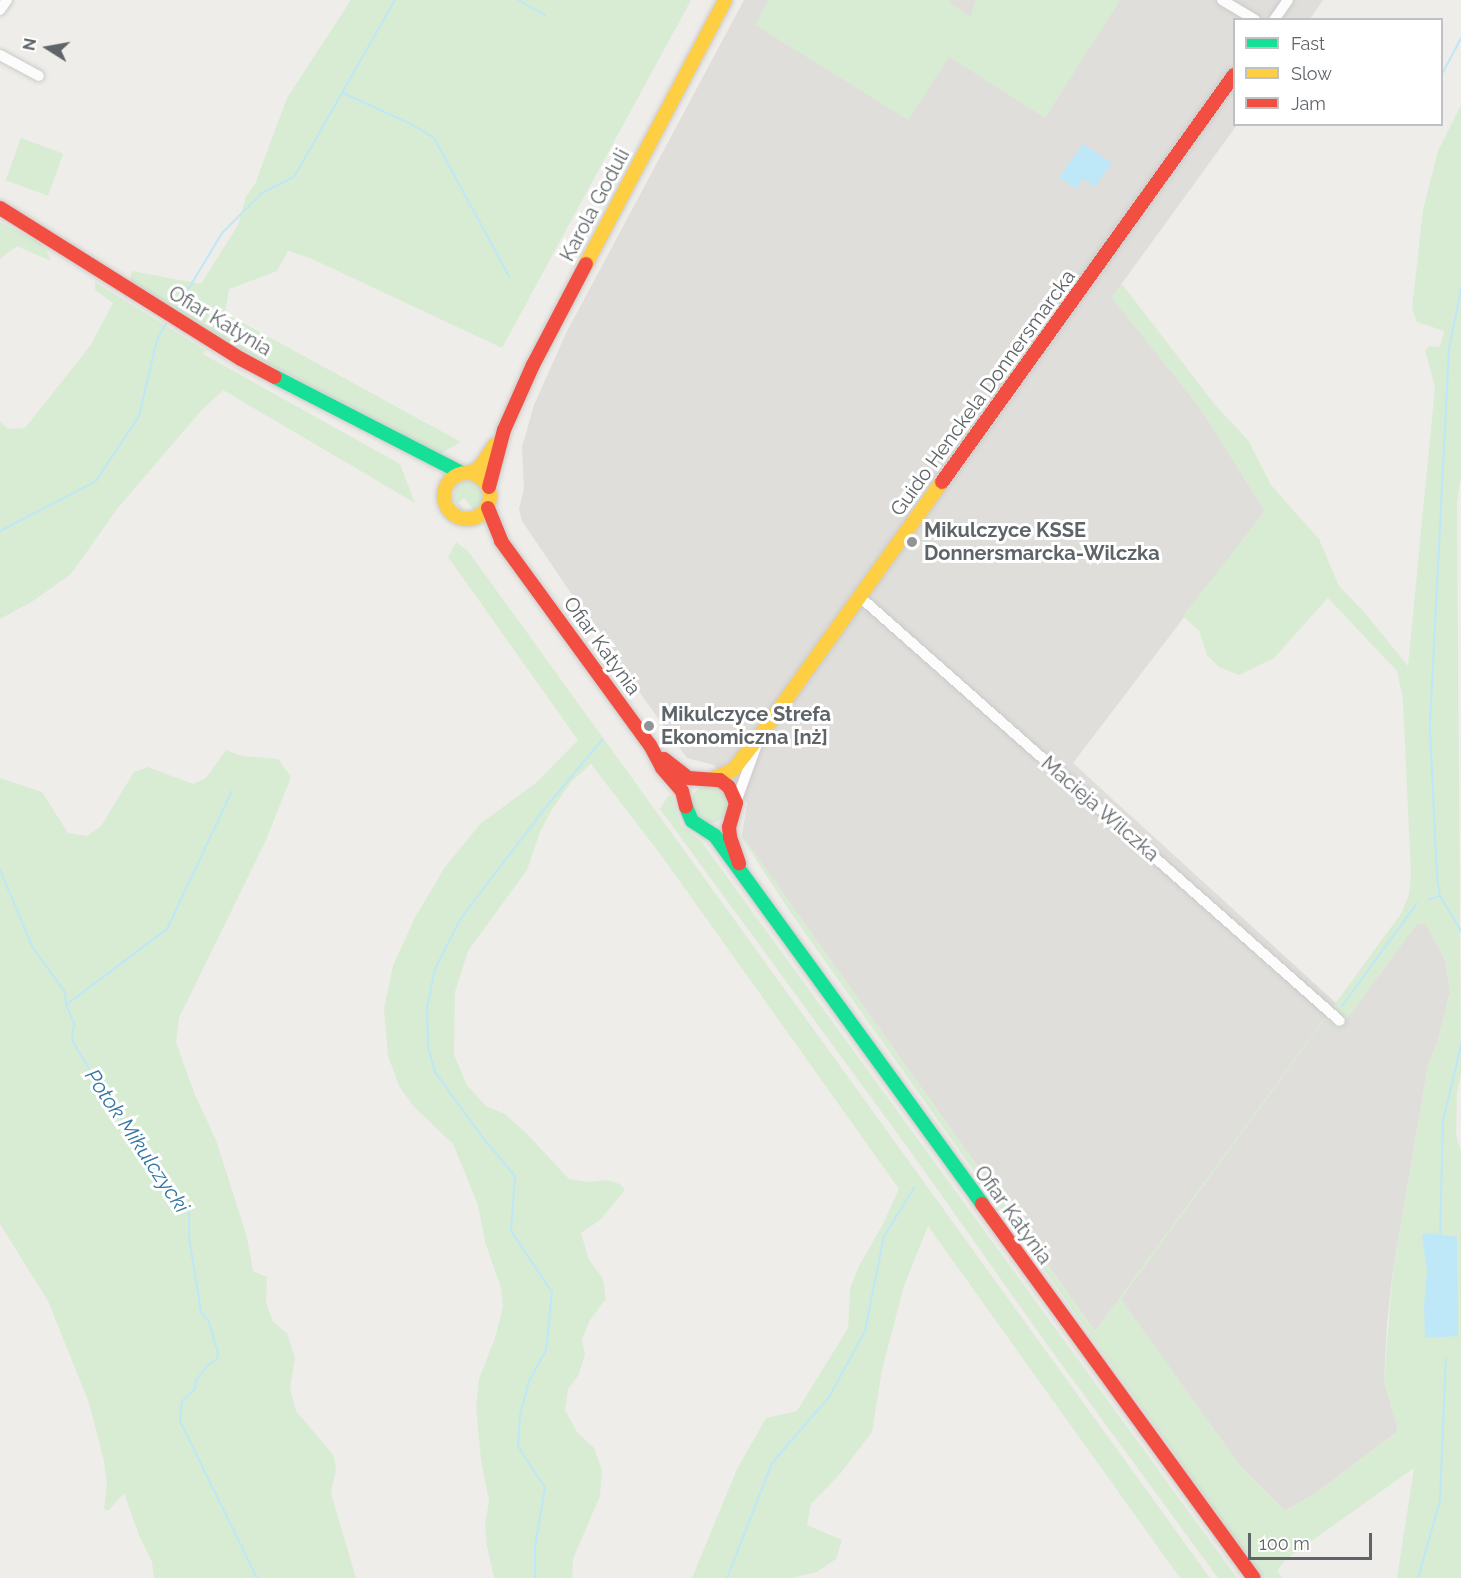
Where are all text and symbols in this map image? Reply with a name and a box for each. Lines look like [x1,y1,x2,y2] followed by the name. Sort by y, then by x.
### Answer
[18,18,78,78] north arrow
[1233,18,1443,126] legend
[1291,33,1325,54] text: Fast
[19,37,40,52] text: N
[1291,63,1332,84] text: Slow
[1291,93,1326,114] text: Jam
[555,145,635,265] street label: Karola Goduli
[886,265,1080,521] street label: Guido Henckela Donnersmarcka
[164,281,276,361] street label: Ofiar Katynia
[924,518,1160,565] place label: Mikulczyce KSSE Donnersmarcka-Wilczka
[905,535,919,549] marker: Mikulczyce KSSE Donnersmarcka-Wilczka
[558,592,646,700] street label: Ofiar Katynia
[661,702,831,749] place label: Mikulczyce Strefa Ekonomiczna [nż]
[642,719,656,733] marker: Mikulczyce Strefa Ekonomiczna [nż]
[1036,751,1164,867] street label: Macieja Wilczka
[80,1064,194,1218] water label: Potok Mikulczycki
[969,1161,1057,1269] street label: Ofiar Katynia
[1251,1521,1376,1559] scale bar
[1259,1533,1310,1554] text: 100 m

